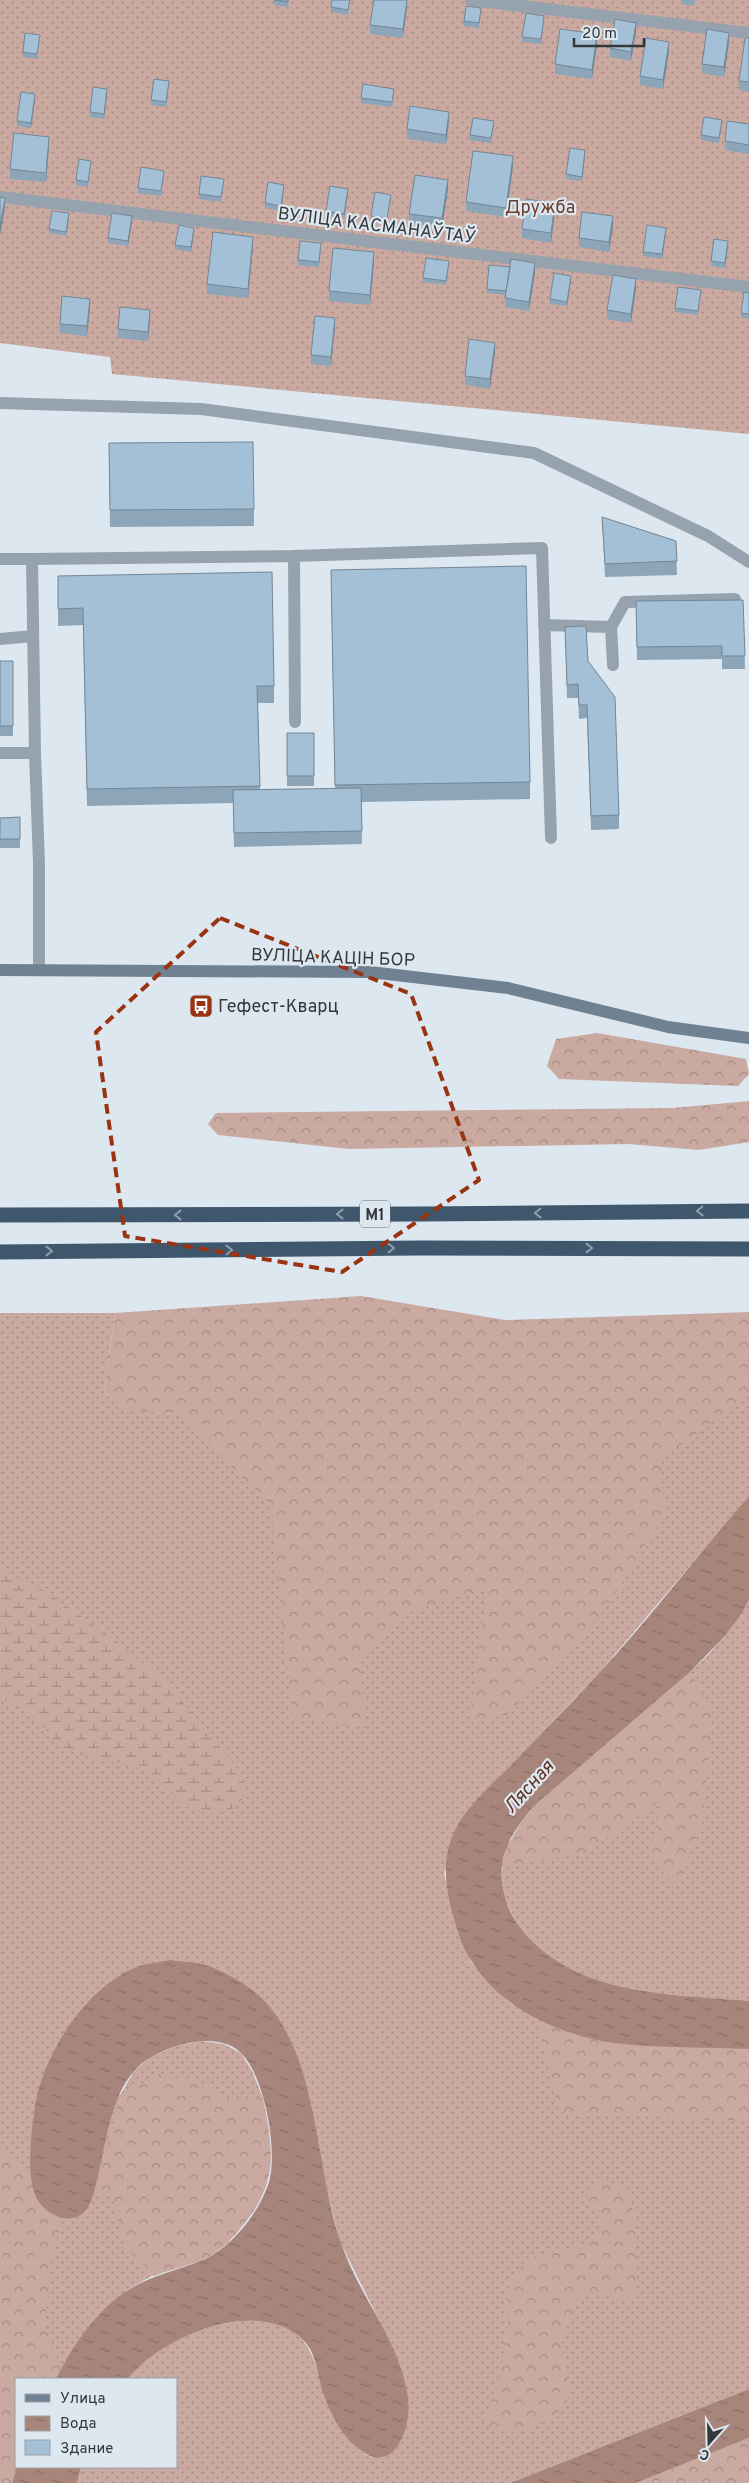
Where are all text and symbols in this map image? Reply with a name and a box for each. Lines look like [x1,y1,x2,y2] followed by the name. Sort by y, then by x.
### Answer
[574,15,644,47] scale bar
[582,25,617,44] text: 20 m
[505,197,575,220] park label: Дружба
[276,201,478,250] street label: ВУЛІЦА КАСМАНАЎТАЎ
[251,944,415,973] street label: ВУЛІЦА КАЦІН БОР
[188,993,214,1019] bus stop icon: Гефест-Кварц
[218,996,339,1019] place label: Гефест-Кварц
[360,1200,390,1228] road number: М1
[696,1206,704,1216] one-way arrow
[534,1208,542,1218] one-way arrow
[336,1209,344,1219] one-way arrow
[174,1210,182,1220] one-way arrow
[387,1243,395,1254] one-way arrow
[585,1243,593,1253] one-way arrow
[225,1245,233,1255] one-way arrow
[45,1246,53,1256] one-way arrow
[499,1755,561,1819] water label: Лясная
[15,2378,178,2468] legend
[60,2390,105,2409] text: Улица
[60,2415,96,2434] text: Вода
[684,2418,734,2468] north arrow
[60,2440,113,2459] text: Здание
[698,2444,712,2463] text: С

